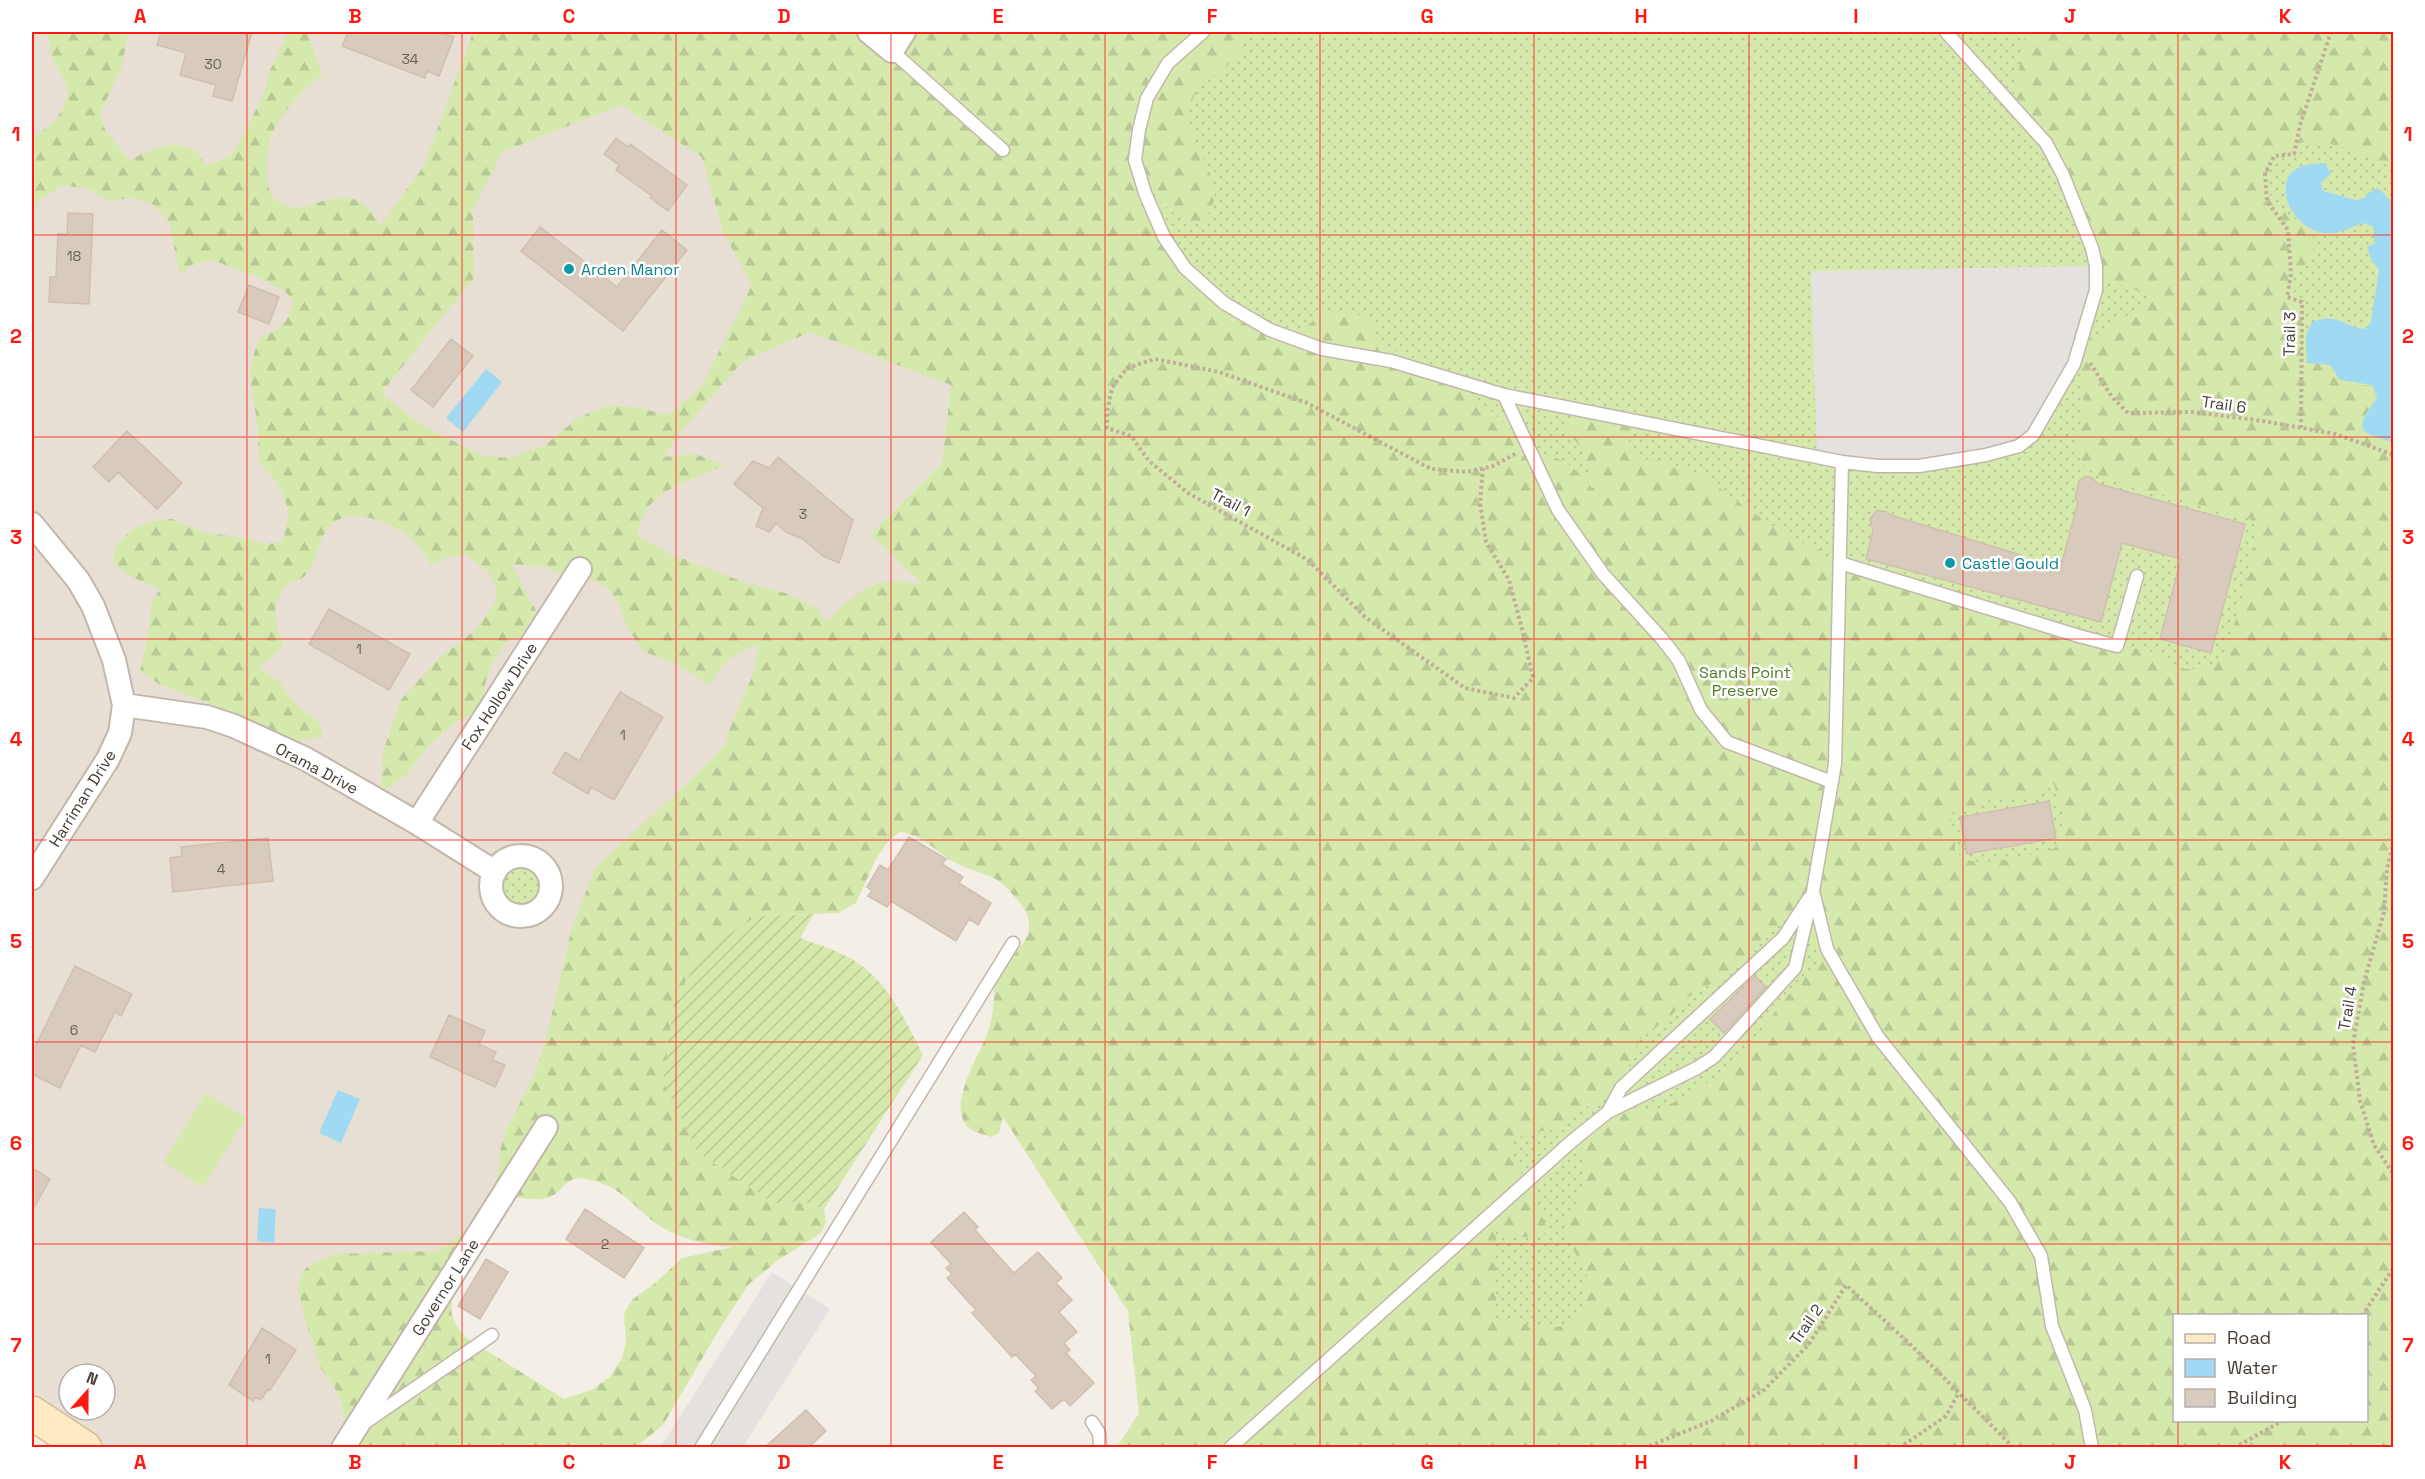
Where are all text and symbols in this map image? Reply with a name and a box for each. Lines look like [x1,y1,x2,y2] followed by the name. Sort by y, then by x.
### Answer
[134,3,147,29] text: A
[348,3,362,29] text: B
[563,3,576,29] text: C
[777,3,791,29] text: D
[992,3,1004,29] text: E
[1207,3,1218,29] text: F
[1420,3,1434,29] text: G
[1634,3,1648,29] text: H
[1853,3,1859,29] text: I
[2064,3,2076,29] text: J
[2279,3,2292,29] text: K
[401,50,419,68] house number: 34
[204,55,222,73] house number: 30
[11,121,21,147] text: 1
[2403,121,2413,147] text: 1
[67,247,82,265] house number: 18
[581,259,679,280] place label: Arden Manor
[562,262,576,276] marker: Arden Manor
[2279,311,2300,357] street label: Trail 3
[10,323,22,349] text: 2
[2402,323,2414,349] text: 2
[2200,391,2248,418] street label: Trail 6
[1207,483,1254,522] street label: Trail 1
[799,505,807,523] house number: 3
[10,524,22,550] text: 3
[2402,524,2414,550] text: 3
[1962,553,2059,574] place label: Castle Gould
[1943,556,1957,570] marker: Castle Gould
[457,638,542,754] street label: Fox Hollow Drive
[356,640,362,658] house number: 1
[1699,662,1791,701] park label: Sands Point Preserve
[10,726,23,752] text: 4
[620,726,626,744] house number: 1
[2402,726,2415,752] text: 4
[272,738,362,799] street label: Orama Drive
[44,746,121,851] street label: Harriman Drive
[217,860,226,878] house number: 4
[10,928,22,954] text: 5
[2402,928,2414,954] text: 5
[2333,984,2362,1032] street label: Trail 4
[70,1021,78,1039] house number: 6
[10,1130,22,1156] text: 6
[2402,1130,2414,1156] text: 6
[407,1235,484,1340] street label: Governor Lane
[601,1235,609,1253] house number: 2
[1785,1300,1828,1349] street label: Trail 2
[2173,1314,2368,1422] legend
[2227,1326,2271,1349] text: Road
[10,1332,22,1358] text: 7
[2402,1332,2414,1358] text: 7
[265,1350,271,1368] house number: 1
[2227,1356,2278,1379] text: Water
[57,1362,117,1422] north arrow
[83,1367,101,1390] text: N
[2227,1386,2297,1409] text: Building
[134,1449,147,1475] text: A
[348,1449,362,1475] text: B
[563,1449,576,1475] text: C
[777,1449,791,1475] text: D
[992,1449,1004,1475] text: E
[1207,1449,1218,1475] text: F
[1420,1449,1434,1475] text: G
[1634,1449,1648,1475] text: H
[1853,1449,1859,1475] text: I
[2064,1449,2076,1475] text: J
[2279,1449,2292,1475] text: K

